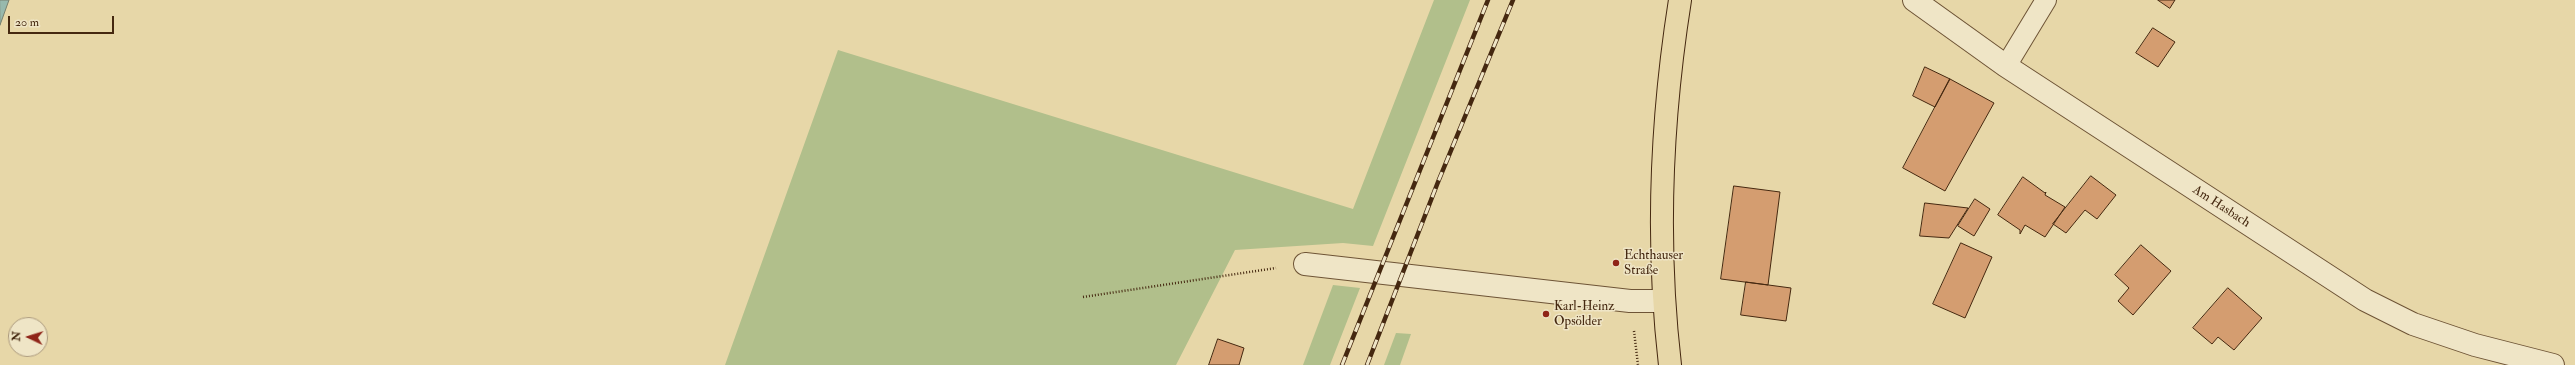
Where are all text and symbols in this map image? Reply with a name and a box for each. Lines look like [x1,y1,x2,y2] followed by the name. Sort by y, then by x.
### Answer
[10,8,116,34] scale bar
[15,15,39,30] text: 20 m
[2189,183,2253,231] street label: Am Hasbach
[1624,248,1683,279] place label: Echthauser Straße
[1611,258,1621,268] marker: Echthauser Straße
[1554,299,1614,330] place label: Karl-Heinz Opsölder
[1541,309,1551,319] marker: Karl-Heinz Opsölder
[8,317,48,357] north arrow
[10,331,23,342] text: N

